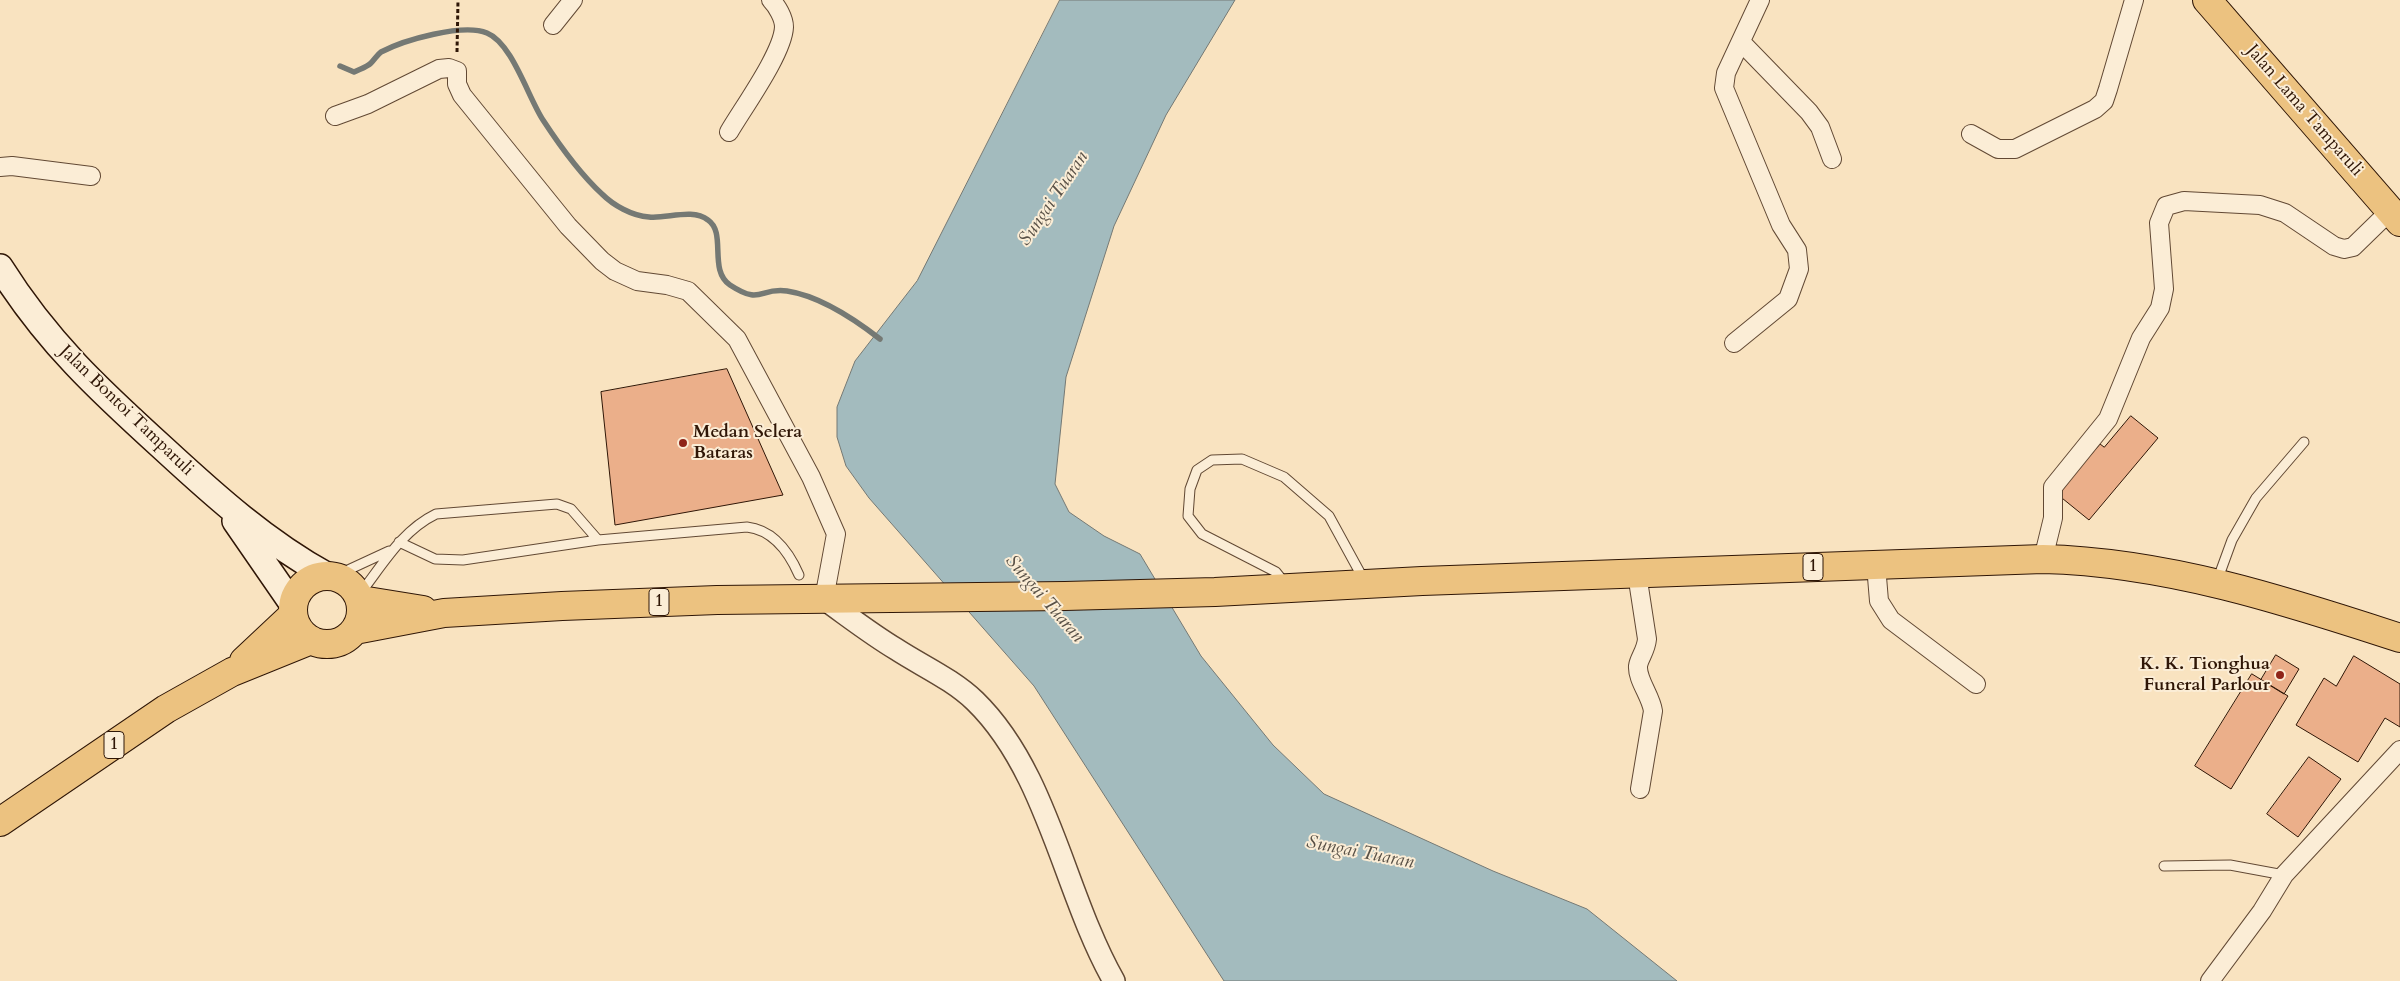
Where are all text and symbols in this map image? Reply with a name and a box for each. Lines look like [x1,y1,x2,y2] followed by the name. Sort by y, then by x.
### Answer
[2241,41,2367,181] street label: Jalan Lama Tamparuli
[1014,148,1094,250] water label: Sungai Tuaran
[54,341,198,481] street label: Jalan Bontoi Tamparuli
[693,422,802,464] place label: Medan Selera Bataras
[677,437,689,449] marker: Medan Selera Bataras
[1000,551,1088,647] water label: Sungai Tuaran
[1803,554,1823,580] road number: 1
[649,588,669,616] road number: 1
[2140,654,2270,696] place label: K. K. Tionghua Funeral Parlour
[2274,669,2286,681] marker: K. K. Tionghua Funeral Parlour
[104,732,124,758] road number: 1
[1305,831,1415,875] water label: Sungai Tuaran

